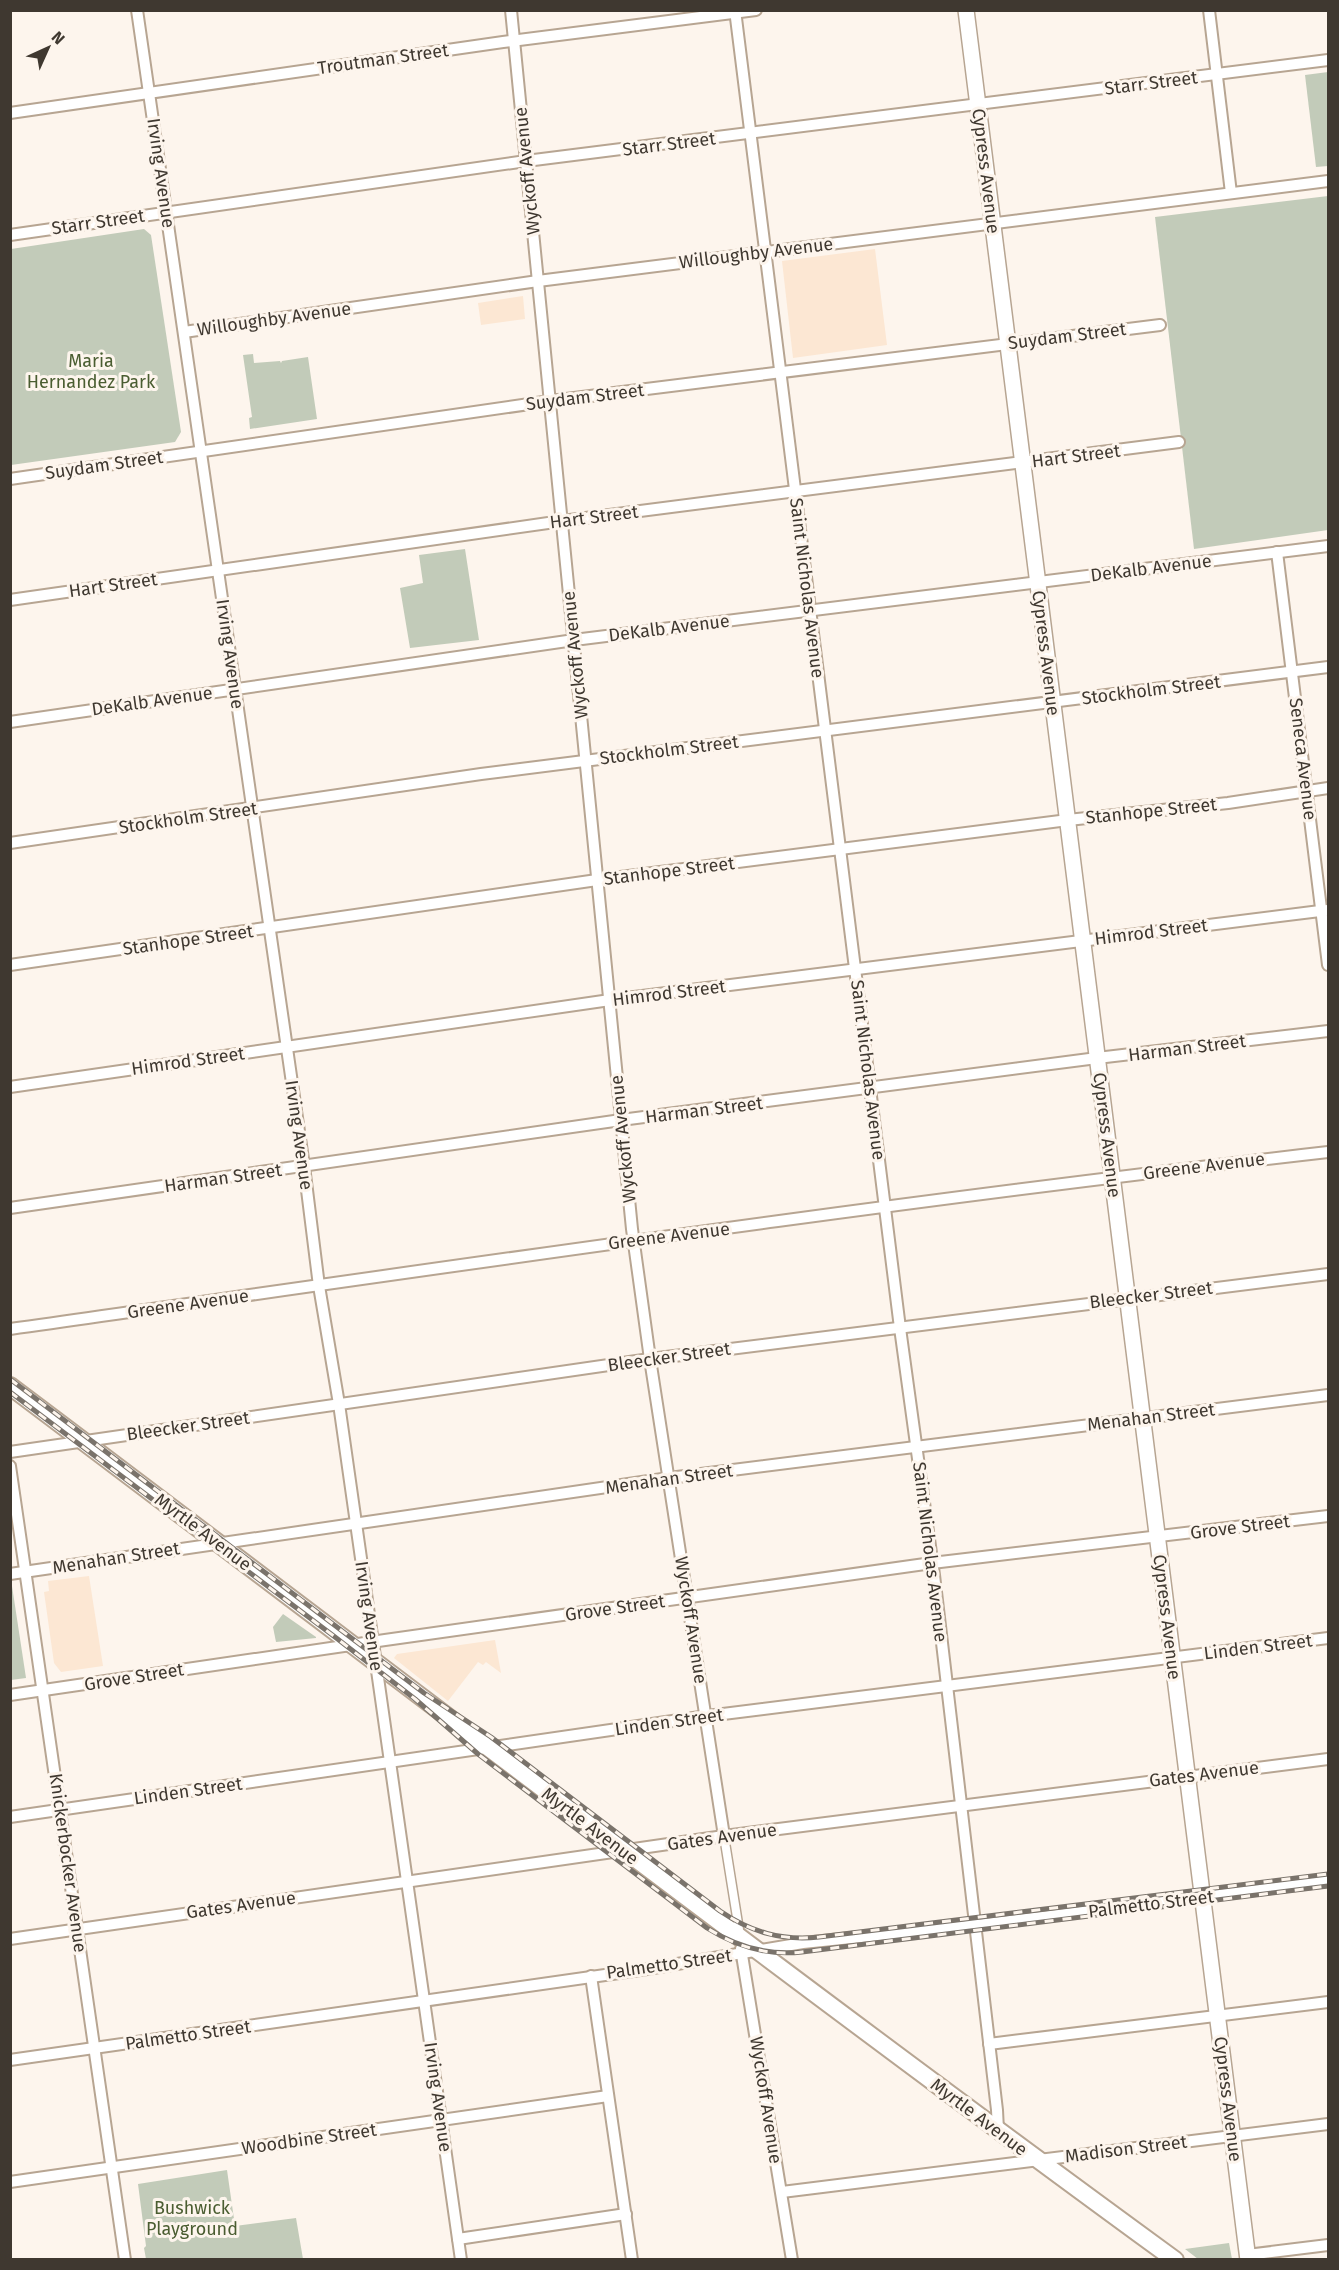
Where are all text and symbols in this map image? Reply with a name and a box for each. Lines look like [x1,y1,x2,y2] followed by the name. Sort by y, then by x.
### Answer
[18,18,78,78] north arrow
[48,27,69,48] text: N
[316,39,450,79] street label: Troutman Street
[1103,66,1199,100] street label: Starr Street
[509,106,545,236] street label: Wyckoff Avenue
[967,107,1005,235] street label: Cypress Avenue
[142,117,180,229] street label: Irving Avenue
[621,127,717,161] street label: Starr Street
[50,205,146,239] street label: Starr Street
[678,233,834,273] street label: Willoughby Avenue
[196,297,352,341] street label: Willoughby Avenue
[1007,318,1128,354] street label: Suydam Street
[27,350,156,393] park label: Maria Hernandez Park
[525,379,646,415] street label: Suydam Street
[1030,440,1122,472] street label: Hart Street
[44,446,165,484] street label: Suydam Street
[785,497,829,679] street label: Saint Nicholas Avenue
[548,501,640,533] street label: Hart Street
[1089,550,1213,586] street label: DeKalb Avenue
[67,568,159,602] street label: Hart Street
[1027,589,1065,717] street label: Cypress Avenue
[557,590,593,720] street label: Wyckoff Avenue
[211,598,249,710] street label: Irving Avenue
[607,610,731,646] street label: DeKalb Avenue
[1080,671,1222,709] street label: Stockholm Street
[90,682,214,720] street label: DeKalb Avenue
[1285,697,1321,821] street label: Seneca Avenue
[598,731,740,769] street label: Stockholm Street
[1084,793,1218,829] street label: Stanhope Street
[117,797,259,839] street label: Stockholm Street
[602,852,736,890] street label: Stanhope Street
[1093,914,1209,950] street label: Himrod Street
[121,920,255,960] street label: Stanhope Street
[611,975,727,1011] street label: Himrod Street
[846,979,890,1161] street label: Saint Nicholas Avenue
[1127,1030,1248,1066] street label: Harman Street
[130,1042,246,1080] street label: Himrod Street
[1088,1071,1126,1199] street label: Cypress Avenue
[605,1074,641,1204] street label: Wyckoff Avenue
[280,1079,318,1191] street label: Irving Avenue
[644,1092,765,1128] street label: Harman Street
[1142,1148,1266,1184] street label: Greene Avenue
[163,1159,284,1197] street label: Harman Street
[607,1218,731,1254] street label: Greene Avenue
[1088,1276,1214,1313] street label: Bleecker Street
[126,1285,250,1323] street label: Greene Avenue
[606,1337,732,1377] street label: Bleecker Street
[1086,1398,1217,1436] street label: Menahan Street
[125,1406,251,1446] street label: Bleecker Street
[604,1459,735,1499] street label: Menahan Street
[908,1461,952,1643] street label: Saint Nicholas Avenue
[150,1488,256,1576] street label: Myrtle Avenue
[1189,1510,1292,1544] street label: Grove Street
[51,1537,182,1579] street label: Menahan Street
[1148,1553,1186,1681] street label: Cypress Avenue
[670,1555,712,1685] street label: Wyckoff Avenue
[350,1560,388,1672] street label: Irving Avenue
[564,1590,667,1626] street label: Grove Street
[1202,1629,1314,1665] street label: Linden Street
[83,1658,186,1696] street label: Grove Street
[613,1703,725,1741] street label: Linden Street
[1148,1756,1260,1792] street label: Gates Avenue
[45,1772,91,1954] street label: Knickerbocker Avenue
[132,1772,244,1810] street label: Linden Street
[537,1782,643,1870] street label: Myrtle Avenue
[666,1818,778,1856] street label: Gates Avenue
[1087,1885,1216,1923] street label: Palmetto Street
[185,1886,297,1924] street label: Gates Avenue
[605,1944,734,1984] street label: Palmetto Street
[124,2015,253,2055] street label: Palmetto Street
[745,2035,787,2165] street label: Wyckoff Avenue
[1209,2035,1247,2163] street label: Cypress Avenue
[419,2041,457,2153] street label: Irving Avenue
[926,2073,1032,2161] street label: Myrtle Avenue
[240,2119,378,2159] street label: Woodbine Street
[1064,2131,1189,2167] street label: Madison Street
[146,2197,238,2240] park label: Bushwick Playground

